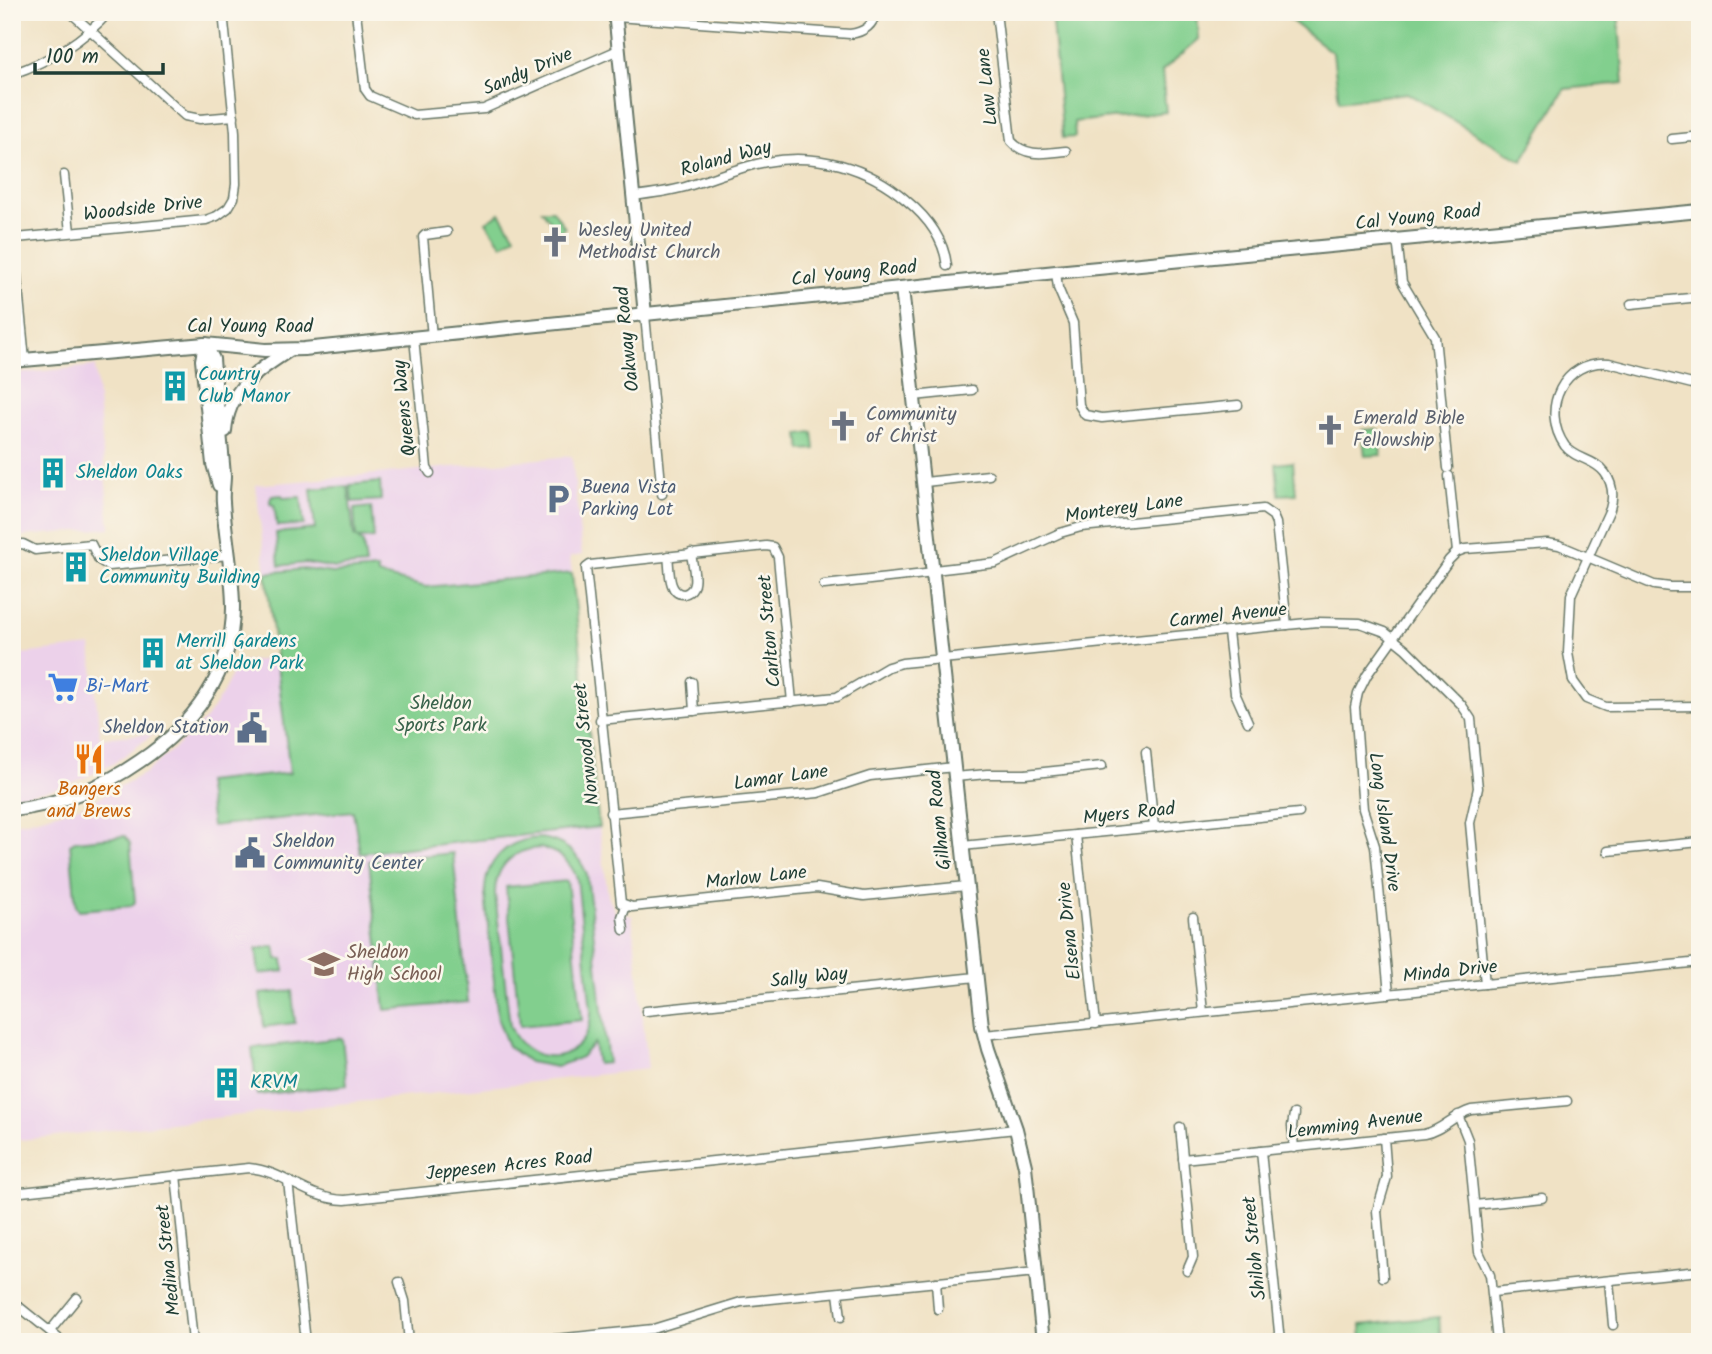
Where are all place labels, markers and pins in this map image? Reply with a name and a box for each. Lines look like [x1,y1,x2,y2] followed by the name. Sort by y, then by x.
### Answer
[578,216,720,268] place label: Wesley United Methodist Church
[538,225,572,259] church icon: Wesley United Methodist Church
[198,360,291,412] place label: Country Club Manor
[158,369,192,403] building icon: Country Club Manor
[866,400,957,452] place label: Community of Christ
[1353,404,1465,456] place label: Emerald Bible Fellowship
[826,409,860,443] church icon: Community of Christ
[1313,413,1347,447] church icon: Emerald Bible Fellowship
[36,456,70,490] building icon: Sheldon Oaks
[76,458,183,488] place label: Sheldon Oaks
[581,473,676,525] place label: Buena Vista Parking Lot
[541,482,575,516] parking icon: Buena Vista Parking Lot
[99,541,260,593] place label: Sheldon Village Community Building
[59,550,93,584] building icon: Sheldon Village Community Building
[176,627,304,679] place label: Merrill Gardens at Sheldon Park
[136,636,170,670] building icon: Merrill Gardens at Sheldon Park
[46,670,80,704] supermarket icon: Bi-Mart
[86,672,150,702] place label: Bi-Mart
[235,711,269,745] public building icon: Sheldon Station
[103,713,229,743] place label: Sheldon Station
[72,742,106,776] restaurant icon: Bangers and Brews
[47,775,131,827] place label: Bangers and Brews
[273,827,425,879] place label: Sheldon Community Center
[233,836,267,870] public building icon: Sheldon Community Center
[347,938,442,990] place label: Sheldon High School
[307,947,341,981] school or university icon: Sheldon High School
[210,1066,244,1100] building icon: KRVM
[250,1068,297,1098] place label: KRVM

